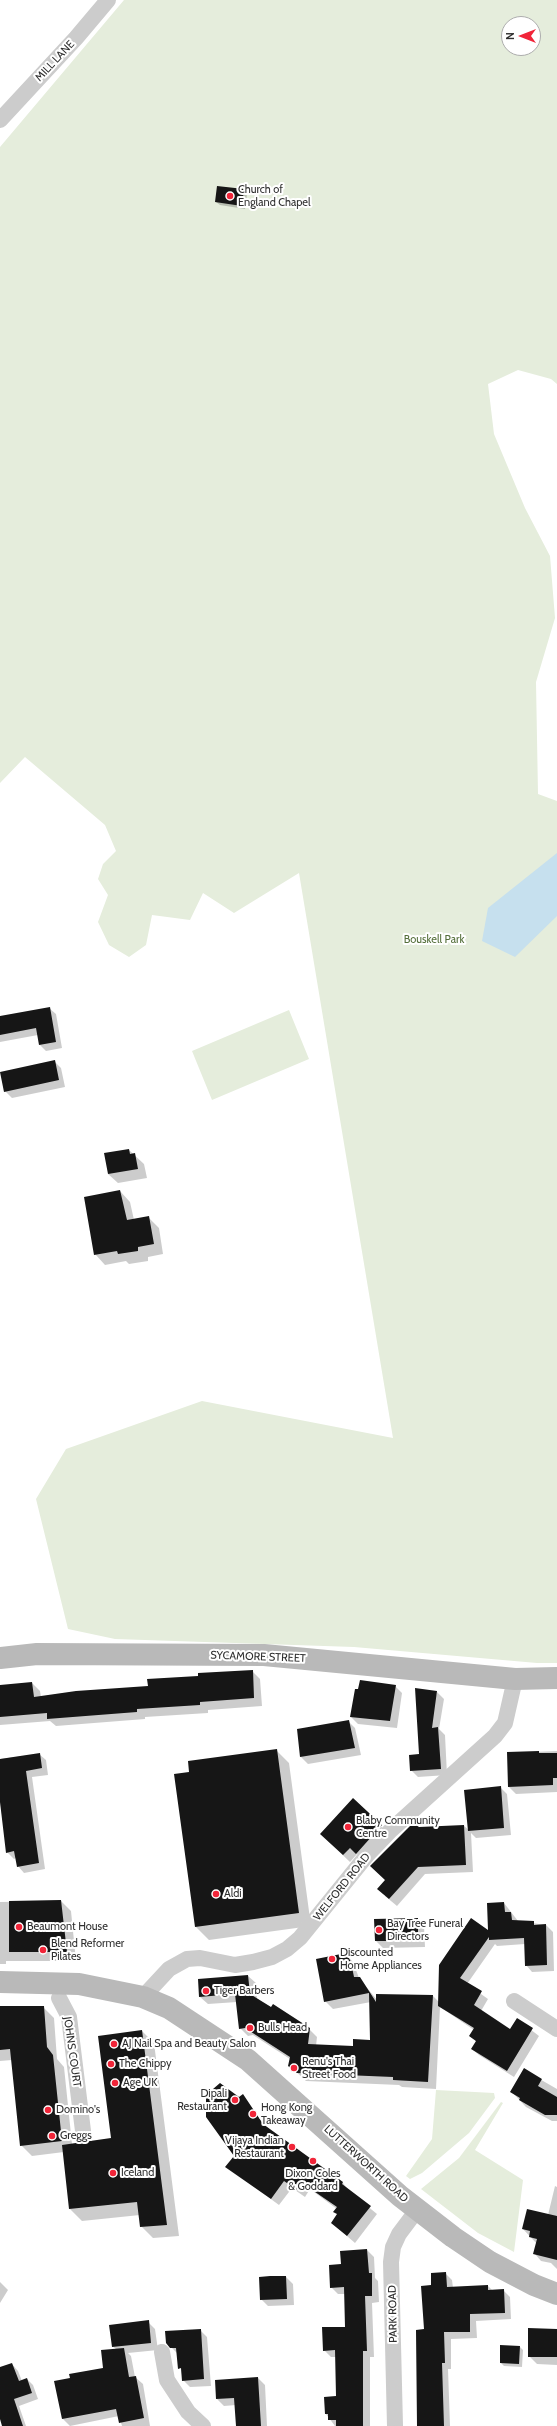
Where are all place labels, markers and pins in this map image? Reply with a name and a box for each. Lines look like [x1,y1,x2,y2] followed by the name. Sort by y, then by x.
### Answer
[238,183,311,209] place label: Church of England Chapel
[225,191,235,201] marker: Church of England Chapel
[356,1814,440,1840] place label: Blaby Community Centre
[343,1822,353,1832] marker: Blaby Community Centre
[224,1887,242,1901] place label: Aldi
[211,1889,221,1899] marker: Aldi
[387,1917,463,1943] place label: Bay Tree Funeral Directors
[27,1920,108,1934] place label: Beaumont House
[14,1922,24,1932] marker: Beaumont House
[374,1925,384,1935] marker: Bay Tree Funeral Directors
[51,1937,124,1963] place label: Blend Reformer Pilates
[38,1945,48,1955] marker: Blend Reformer Pilates
[340,1946,422,1972] place label: Discounted Home Appliances
[327,1954,337,1964] marker: Discounted Home Appliances
[214,1984,274,1998] place label: Tiger Barbers
[201,1986,211,1996] marker: Tiger Barbers
[258,2021,307,2035] place label: Bulls Head
[245,2023,255,2033] marker: Bulls Head
[122,2037,256,2051] place label: AJ Nail Spa and Beauty Salon
[109,2039,119,2049] marker: AJ Nail Spa and Beauty Salon
[302,2055,356,2081] place label: Renu's Thai Street Food
[119,2057,172,2071] place label: The Chippy
[106,2059,116,2069] marker: The Chippy
[289,2063,299,2073] marker: Renu's Thai Street Food
[123,2076,157,2090] place label: Age UK
[110,2078,120,2088] marker: Age UK
[177,2087,227,2113] place label: Dipali Restaurant
[230,2095,240,2105] marker: Dipali Restaurant
[261,2101,312,2127] place label: Hong Kong Takeaway
[56,2103,100,2117] place label: Domino's
[43,2105,53,2115] marker: Domino's
[248,2109,258,2119] marker: Hong Kong Takeaway
[60,2129,92,2143] place label: Greggs
[47,2131,57,2141] marker: Greggs
[225,2134,284,2160] place label: Vijaya Indian Restaurant
[287,2142,297,2152] marker: Vijaya Indian Restaurant
[308,2156,318,2166] marker: Dixon Coles & Goddard
[121,2166,154,2180] place label: Iceland
[285,2167,341,2193] place label: Dixon Coles & Goddard
[108,2168,118,2178] marker: Iceland

